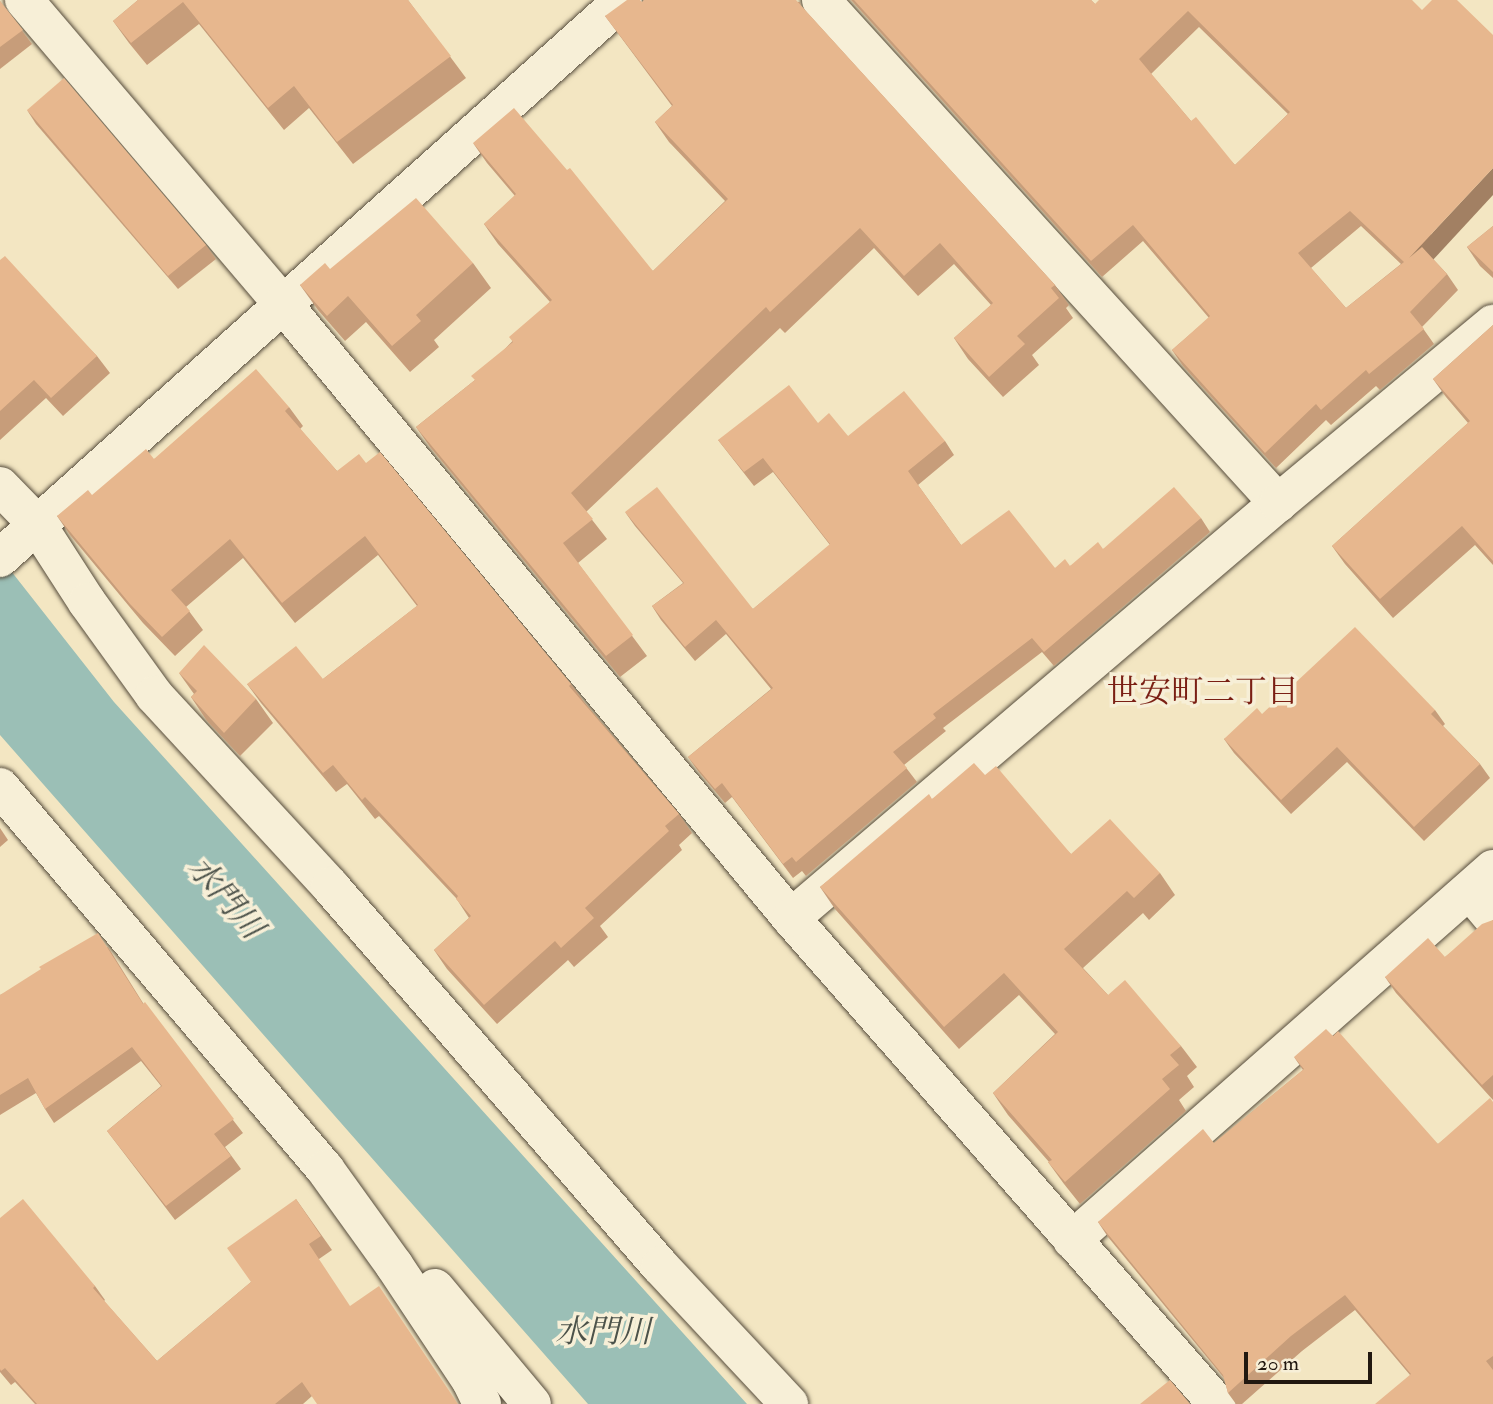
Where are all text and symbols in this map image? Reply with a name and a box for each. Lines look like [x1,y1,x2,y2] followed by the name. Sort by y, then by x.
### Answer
[1107,673,1299,711] district label: 世安町二丁目
[179,849,271,947] water label: 水門川
[555,1313,651,1351] water label: 水門川
[1248,1338,1376,1382] scale bar
[1257,1350,1299,1377] text: 20 m

